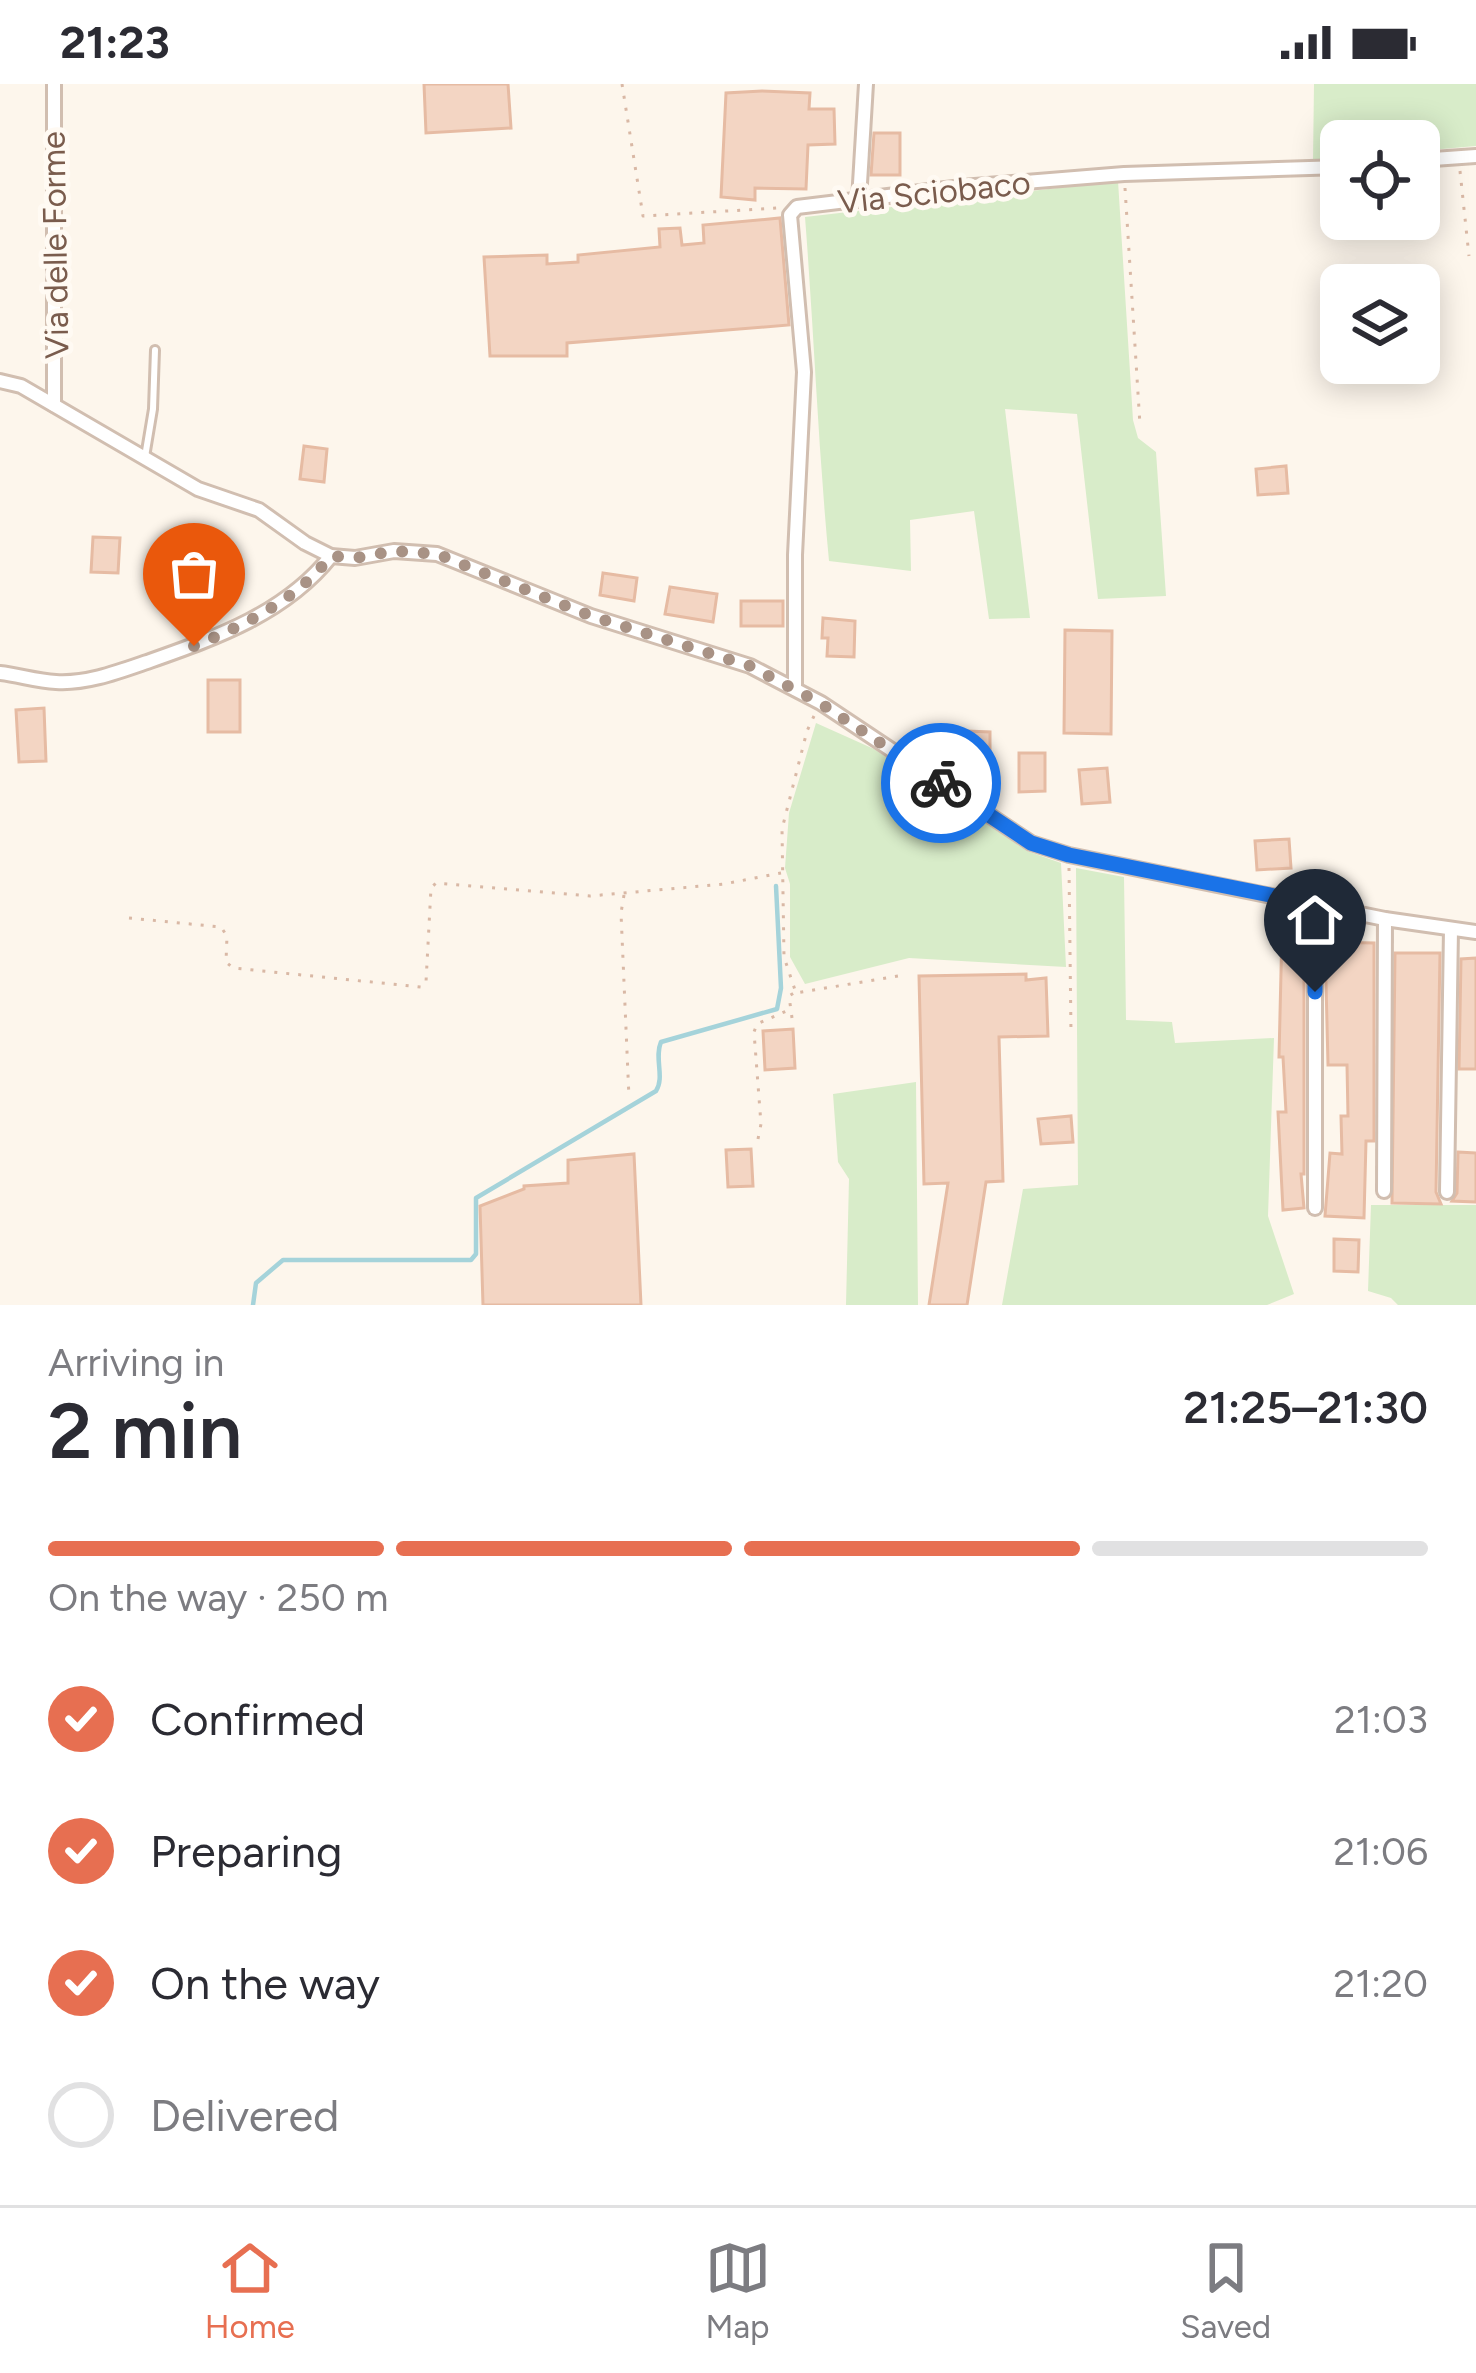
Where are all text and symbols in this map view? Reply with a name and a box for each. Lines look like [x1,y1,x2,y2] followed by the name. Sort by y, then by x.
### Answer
[60,15,170,69] text: 21:23
[1320,120,1440,384] map controls
[1320,120,1440,240] button: locate
[34,131,76,359] street label: Via delle Forme
[836,162,1032,222] street label: Via Sciobaco
[1320,264,1440,384] button: layers
[143,523,245,646] pin
[161,541,227,607] icon: bag
[881,723,1001,843] courier
[908,750,974,816] icon: bike
[1264,869,1366,992] pin
[1282,887,1348,953] icon: home
[48,1339,224,1386] text: Arriving in
[1183,1380,1428,1434] text: 21:25–21:30
[48,1384,242,1478] text: 2 min
[48,1574,389,1621] text: On the way · 250 m
[48,1686,114,1752] icon: check
[150,1692,365,1746] text: Confirmed
[1334,1696,1428,1743] text: 21:03
[48,1818,114,1884] icon: check
[150,1824,342,1878] text: Preparing
[1333,1828,1428,1875] text: 21:06
[48,1950,114,2016] icon: check
[150,1956,380,2010] text: On the way
[1333,1960,1428,2007] text: 21:20
[150,2088,339,2142] text: Delivered
[205,2235,295,2346] tab: Home
[705,2235,771,2346] tab: Map
[1180,2235,1271,2346] tab: Saved

